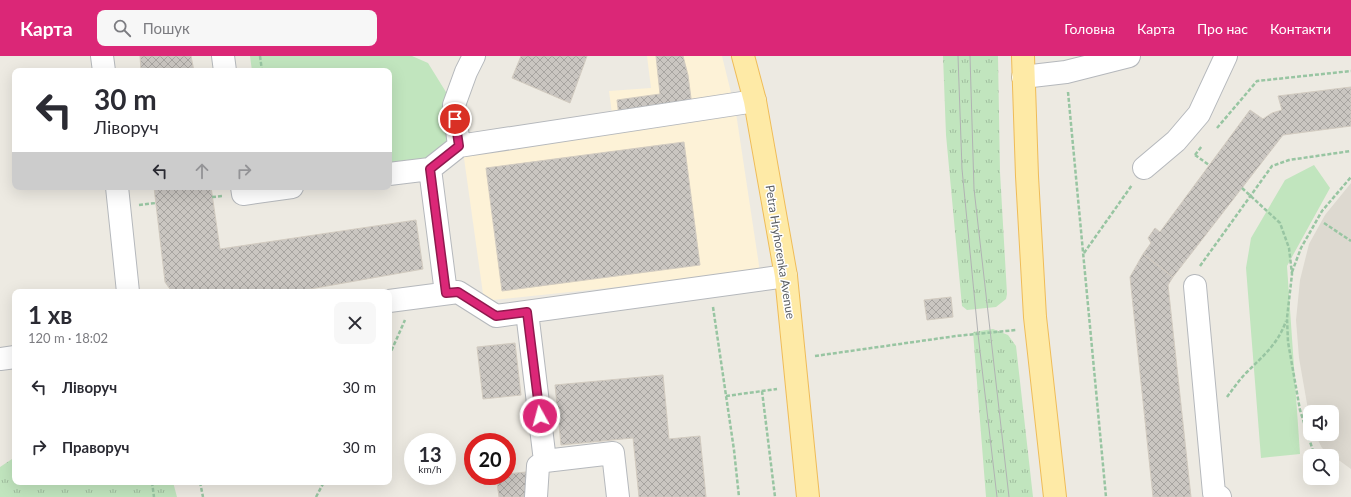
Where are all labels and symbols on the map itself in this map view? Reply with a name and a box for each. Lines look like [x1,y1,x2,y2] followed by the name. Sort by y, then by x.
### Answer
[438,102,472,136] pin
[762,184,799,320] street label: Petra Hryhorenka Avenue
[519,395,561,437] position arrow
[464,433,516,485] speed limit sign: 20

